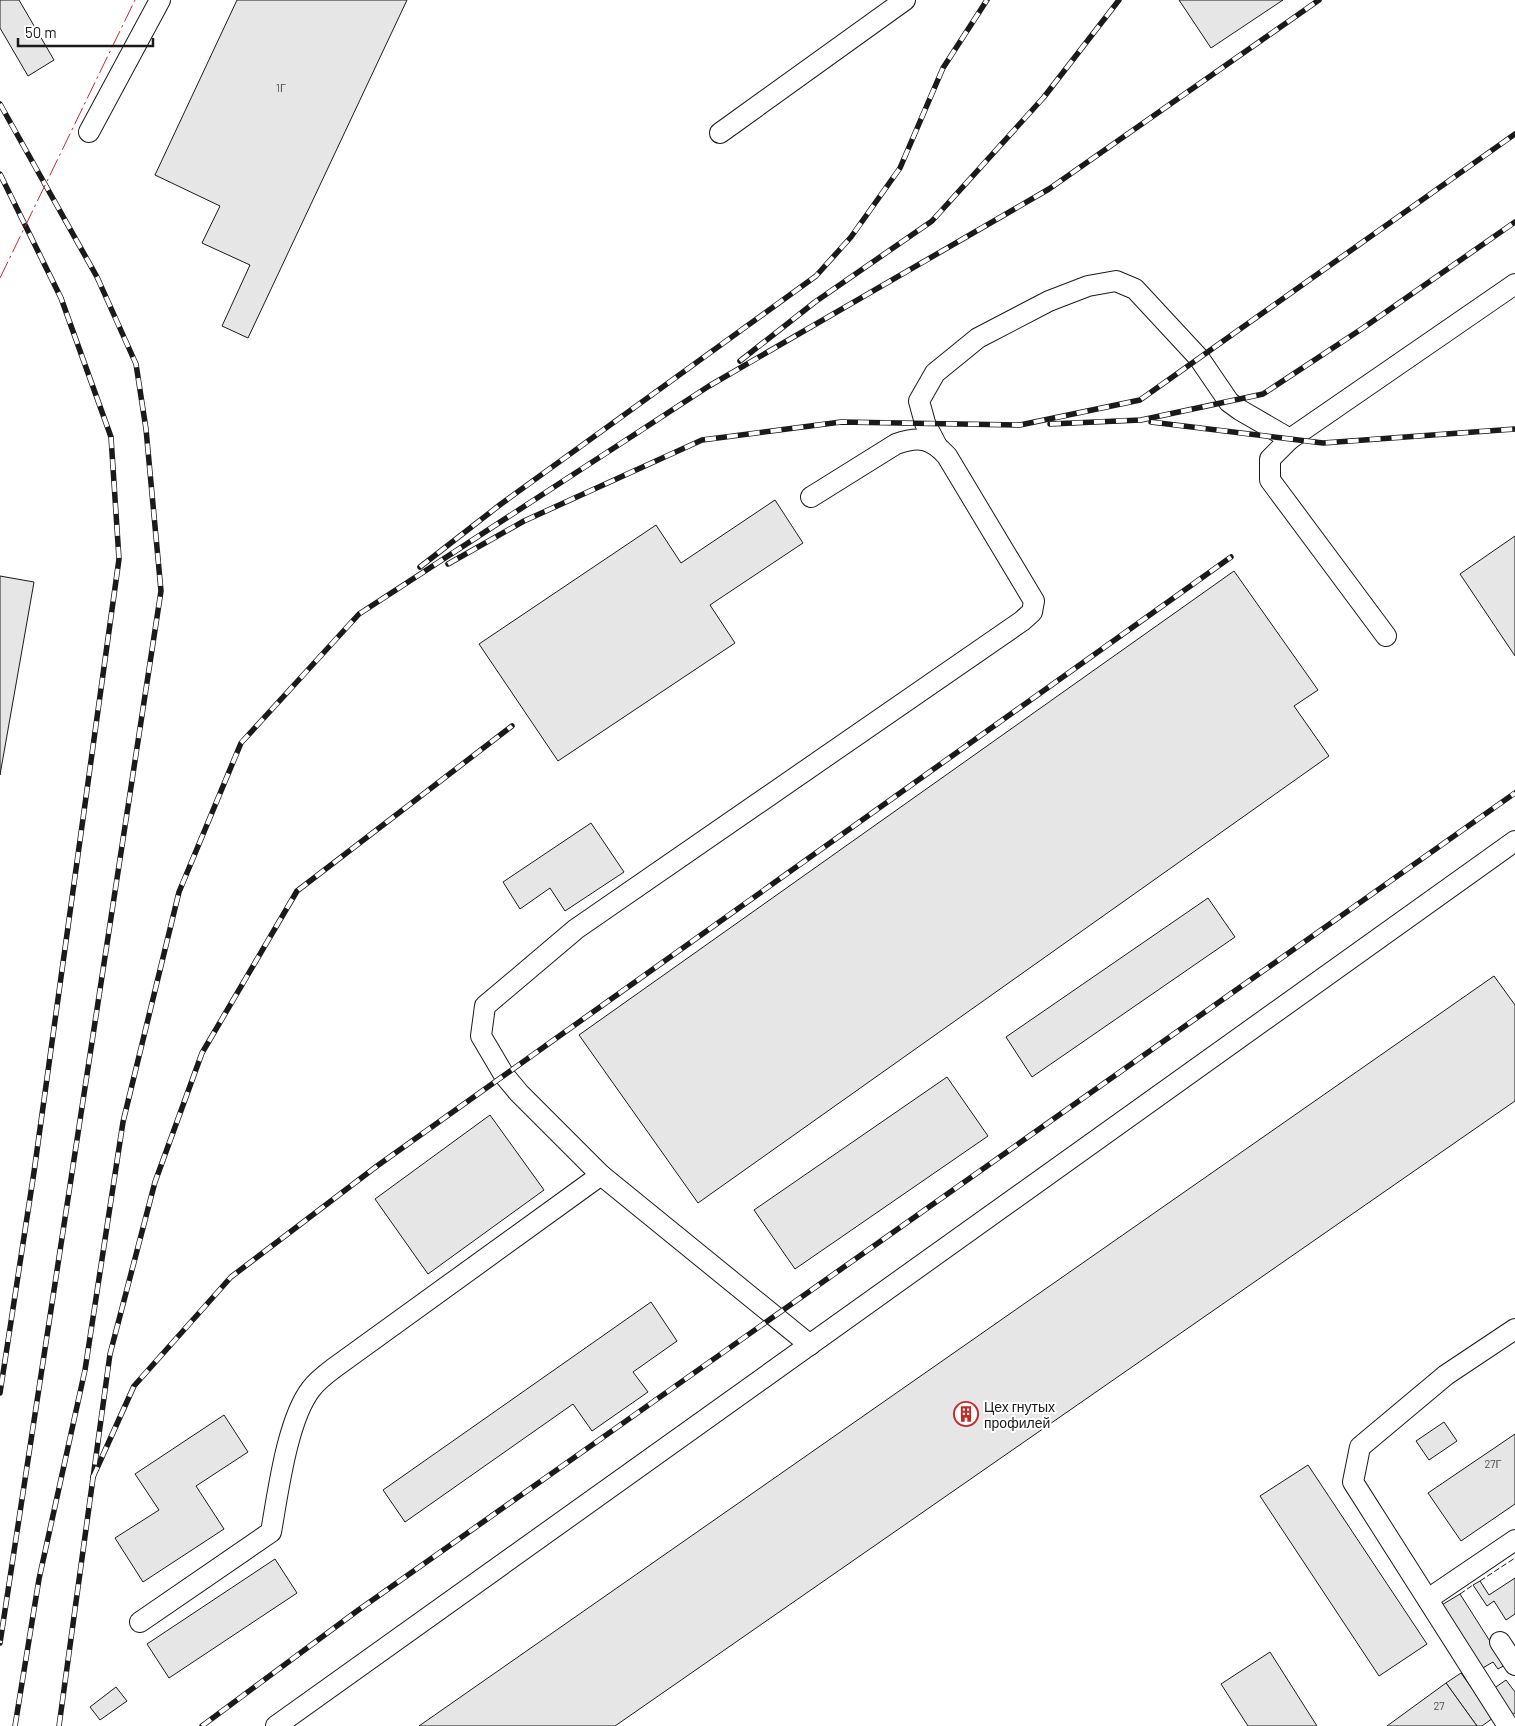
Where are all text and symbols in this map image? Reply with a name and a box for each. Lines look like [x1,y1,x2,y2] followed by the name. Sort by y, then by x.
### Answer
[18,15,152,47] scale bar
[25,23,57,41] text: 50 m
[276,81,286,94] house number: 1Г
[984,1398,1055,1431] place label: Цех гнутых профилей
[953,1401,979,1427] building icon: Цех гнутых профилей
[1484,1457,1502,1470] house number: 27Г
[1433,1699,1445,1712] house number: 27

